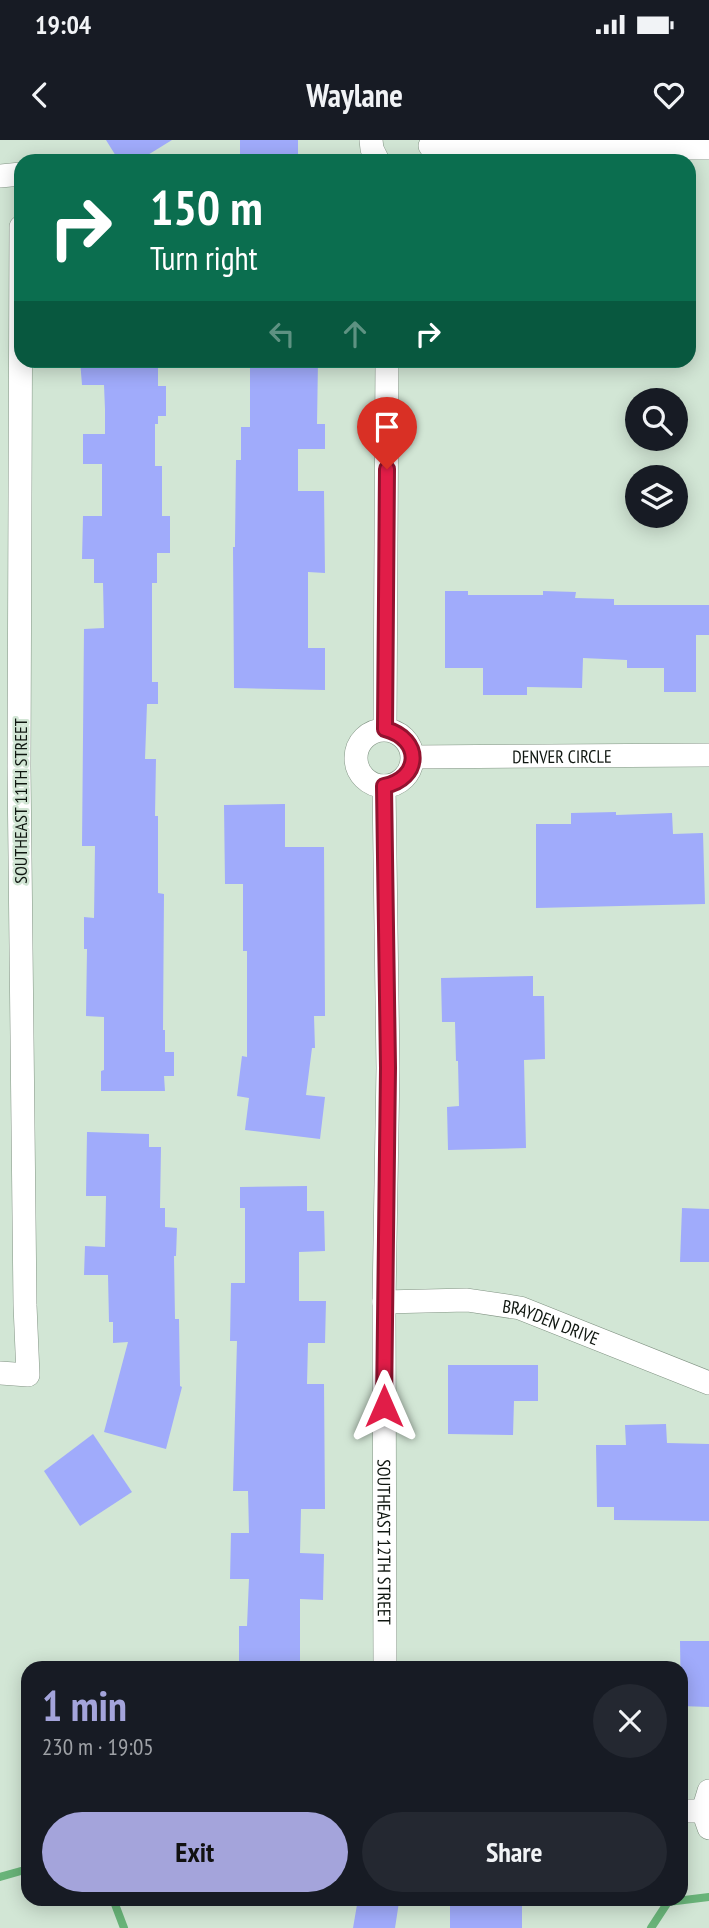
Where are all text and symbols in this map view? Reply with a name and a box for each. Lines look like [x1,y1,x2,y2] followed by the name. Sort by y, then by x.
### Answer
[35,8,91,41] text: 19:04
[306,74,403,116] text: Waylane
[21,76,59,114] icon: back
[650,76,688,114] icon: heart
[150,175,263,239] text: 150 m
[35,182,126,273] icon: right
[150,237,258,279] text: Turn right
[263,315,301,353] icon: left
[336,315,374,353] icon: ahead
[409,315,447,353] icon: right
[625,388,688,528] map controls
[625,388,688,451] button: search
[357,397,417,469] pin
[368,408,406,446] icon: arrive
[625,465,688,528] button: layers
[9,718,32,884] street label: SOUTHEAST 11TH STREET
[512,744,612,768] street label: DENVER CIRCLE
[501,1294,602,1350] street label: BRAYDEN DRIVE
[347,1369,421,1443] position arrow
[373,1459,396,1625] street label: SOUTHEAST 12TH STREET
[42,1678,127,1733] text: 1 min
[593,1684,667,1758] button: close
[42,1732,154,1761] text: 230 m · 19:05
[42,1812,348,1892] button: Exit
[362,1812,667,1892] button: Share

